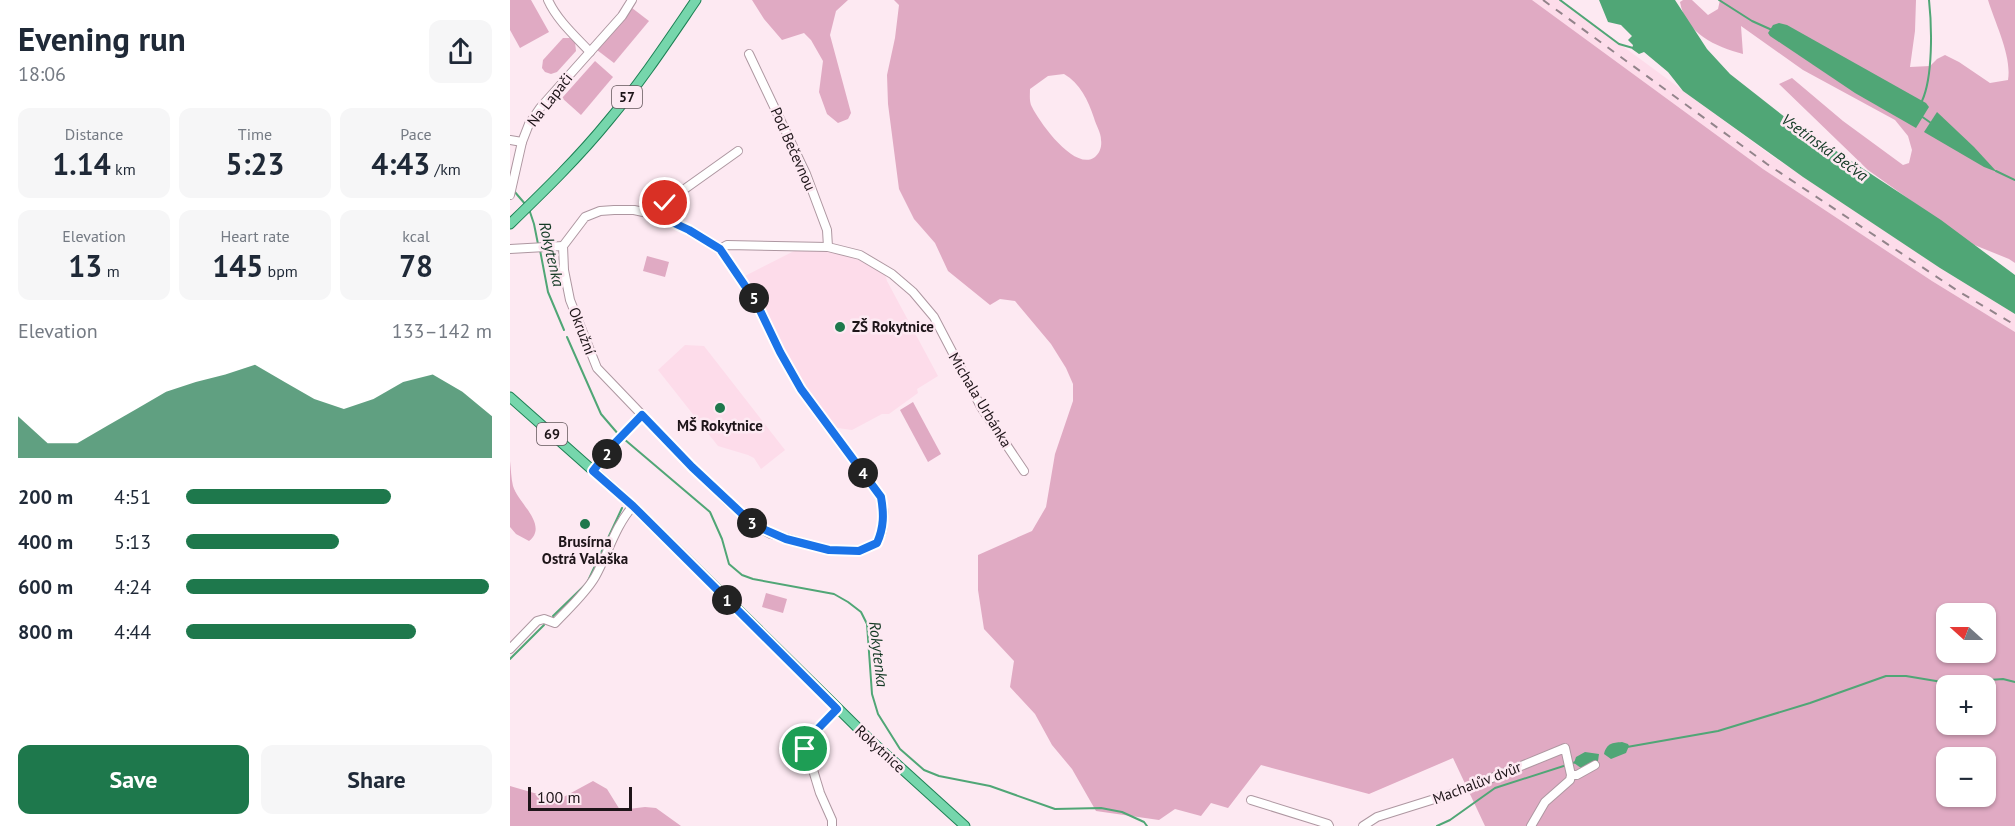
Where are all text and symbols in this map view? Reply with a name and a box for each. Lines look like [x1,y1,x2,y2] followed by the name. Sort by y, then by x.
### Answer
[18,17,186,60] text: Evening run
[429,20,492,83] button: share
[18,61,66,87] text: 18:06
[523,69,576,130] street label: Na Lapači
[612,86,642,108] road number: 57
[767,104,820,194] street label: Pod Bečevnou
[1778,109,1872,185] water label: Vsetínská Bečva
[65,124,123,144] text: Distance
[238,124,272,144] text: Time
[400,124,432,144] text: Pace
[52,144,111,183] text: 1.14
[225,144,285,183] text: 5:23
[371,144,430,183] text: 4:43
[111,159,136,179] text: km
[430,159,461,179] text: /km
[639,177,690,228] pin
[648,186,681,219] icon: check
[535,220,569,289] water label: Rokytenka
[62,226,126,246] text: Elevation
[220,226,290,246] text: Heart rate
[402,226,430,246] text: kcal
[68,246,102,285] text: 13
[212,246,263,285] text: 145
[399,246,433,285] text: 78
[102,261,120,281] text: m
[263,261,298,281] text: bpm
[739,283,769,313] pin: 5
[749,288,759,308] text: 5
[565,304,600,357] street label: Okružní
[852,317,934,336] place label: ZŠ Rokytnice
[18,318,98,344] text: Elevation
[392,318,492,344] text: 133–142 m
[833,320,847,334] marker: ZŠ Rokytnice
[945,349,1016,451] street label: Michala Urbánka
[713,401,727,415] marker: MŠ Rokytnice
[677,416,763,435] place label: MŠ Rokytnice
[537,423,567,445] road number: 69
[592,439,622,469] pin: 2
[602,444,612,464] text: 2
[848,458,878,488] pin: 4
[858,463,868,483] text: 4
[18,484,73,510] text: 200 m
[114,484,151,510] text: 4:51
[737,508,767,538] pin: 3
[747,513,757,533] text: 3
[578,517,592,531] marker: Brusírna Ostrá Valaška
[18,529,73,555] text: 400 m
[114,529,151,555] text: 5:13
[542,532,628,568] place label: Brusírna Ostrá Valaška
[18,574,73,600] text: 600 m
[114,574,151,600] text: 4:24
[712,585,742,615] pin: 1
[722,590,732,610] text: 1
[1936,603,1996,663] north arrow
[1936,603,1996,807] map controls
[18,619,73,645] text: 800 m
[114,619,151,645] text: 4:44
[865,620,893,688] water label: Rokytenka
[1936,675,1996,735] button: +
[851,721,909,777] street label: Rokytnice
[779,723,830,774] pin
[788,732,821,765] icon: arrive
[18,745,249,814] button: Save
[261,745,492,814] button: Share
[1936,747,1996,807] button: −
[1430,757,1524,808] street label: Machalův dvůr
[528,784,632,812] scale bar
[537,787,580,807] text: 100 m

